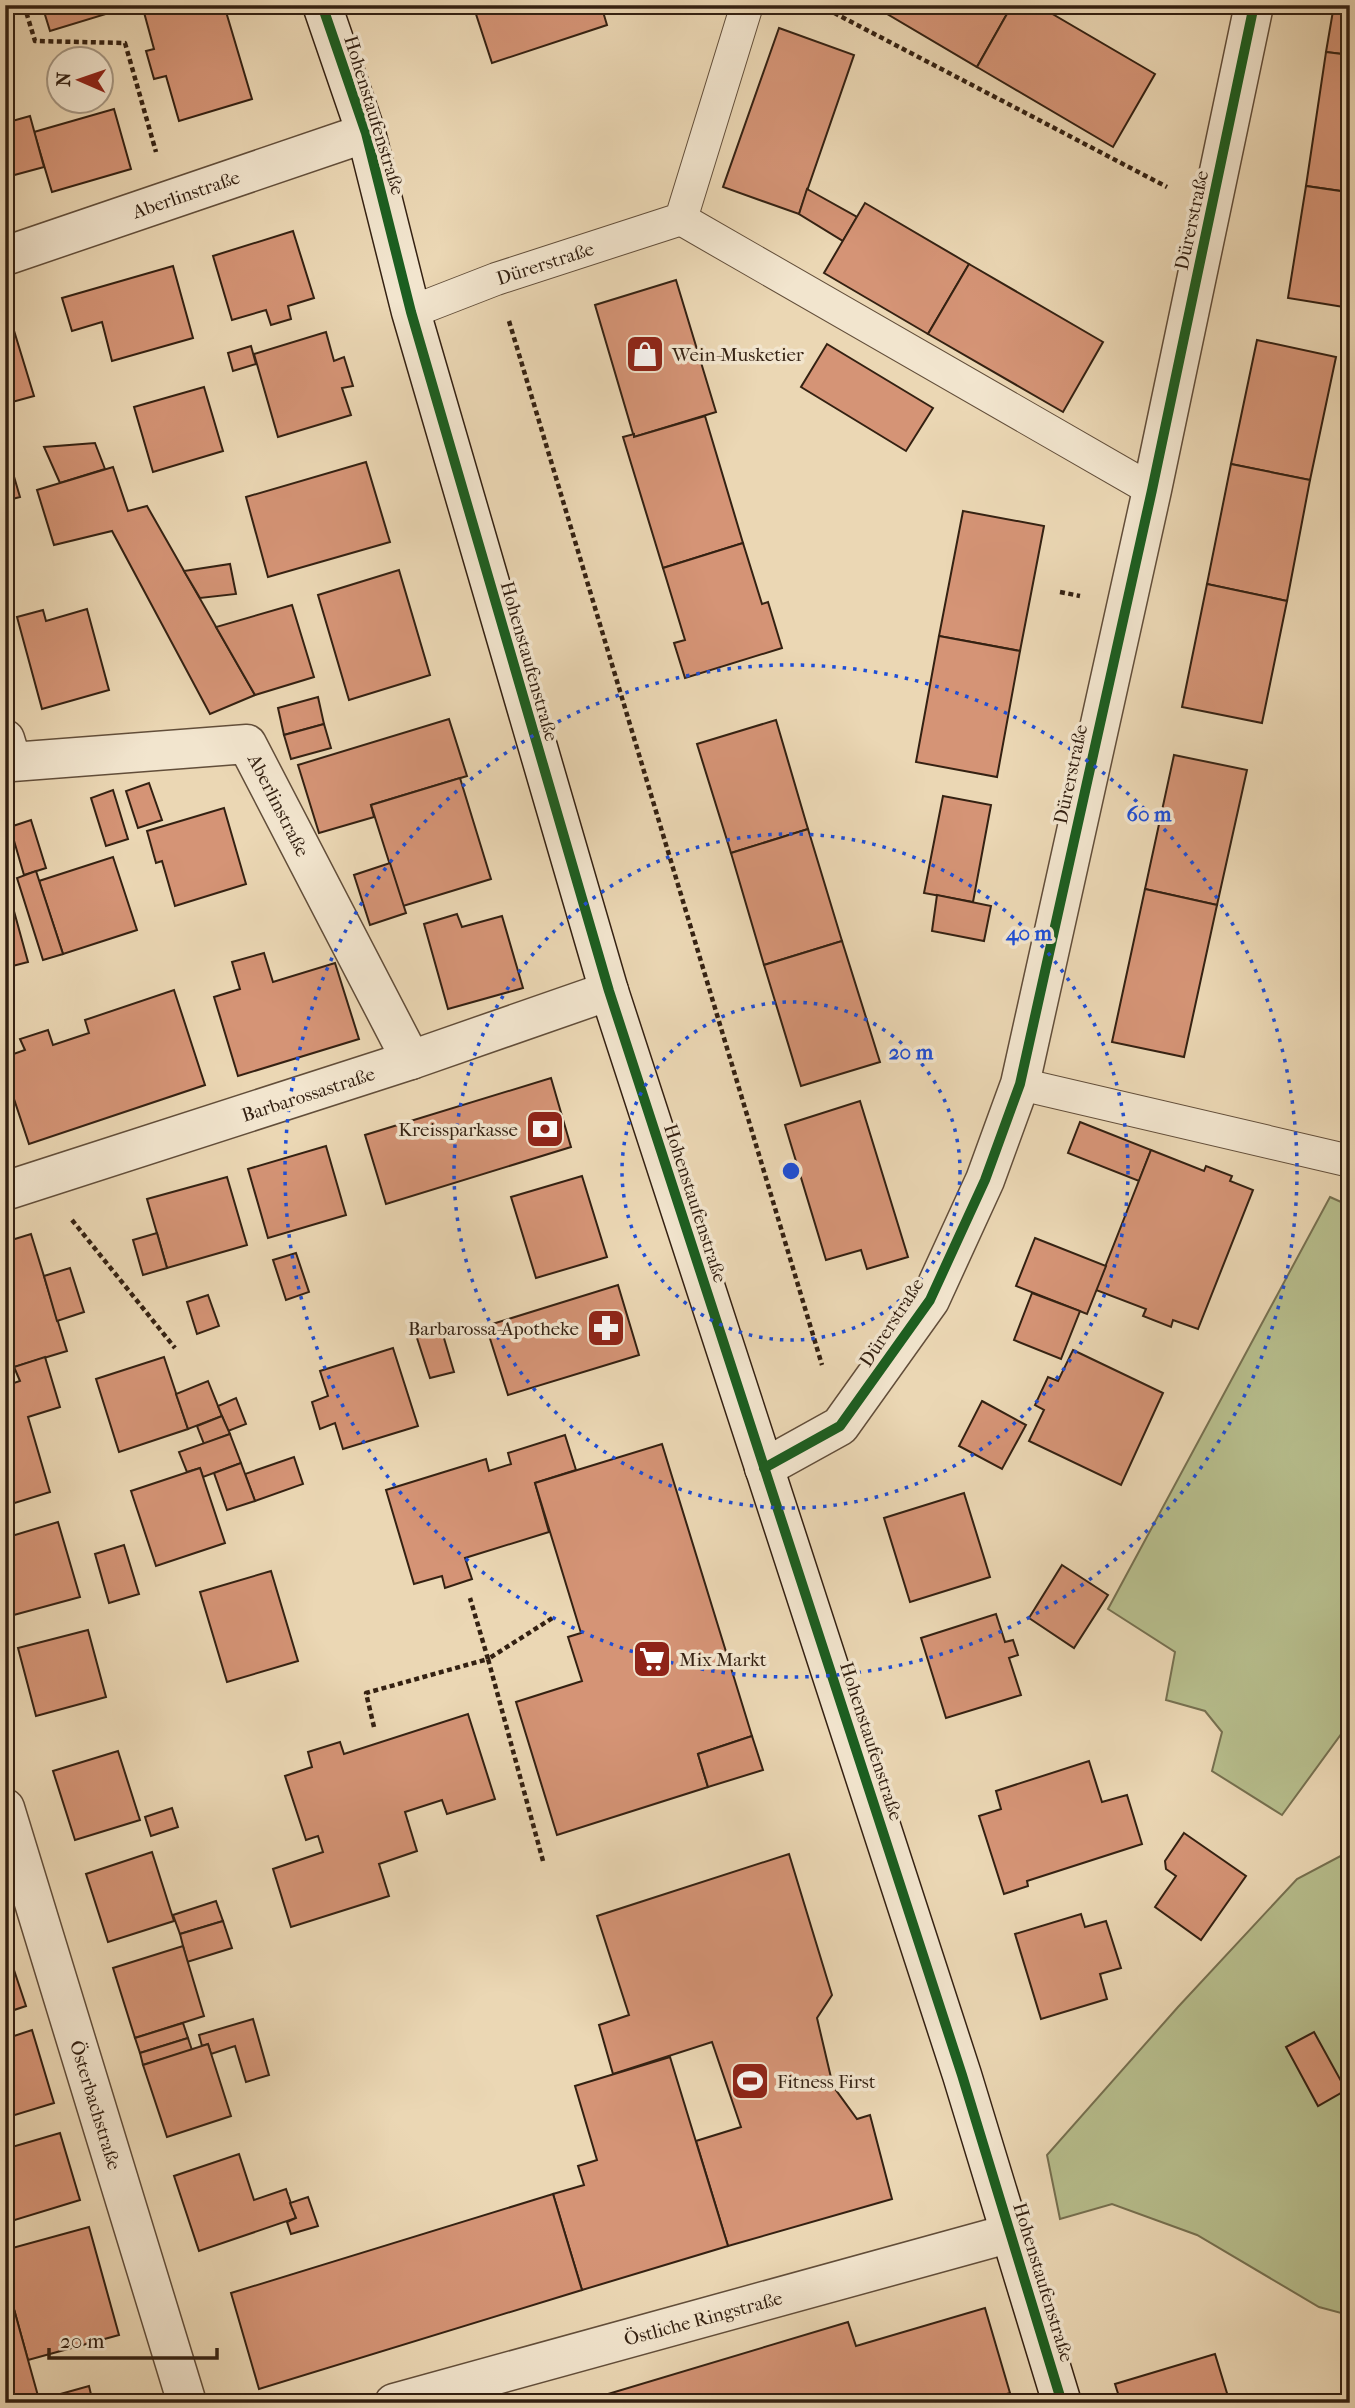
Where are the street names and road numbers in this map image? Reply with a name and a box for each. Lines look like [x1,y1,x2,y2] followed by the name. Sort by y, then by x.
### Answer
[339,33,409,198] street label: Hohenstaufenstraße
[129,166,243,224] street label: Aberlinstraße
[1171,168,1213,272] street label: Dürerstraße
[494,238,597,290] street label: Dürerstraße
[496,579,562,744] street label: Hohenstaufenstraße
[1050,722,1092,826] street label: Dürerstraße
[242,750,313,860] street label: Aberlinstraße
[239,1063,378,1127] street label: Barbarossastraße
[659,1121,731,1285] street label: Hohenstaufenstraße
[855,1274,929,1371] street label: Dürerstraße
[835,1659,907,1823] street label: Hohenstaufenstraße
[65,2038,125,2173] street label: Österbachstraße
[1008,2200,1078,2365] street label: Hohenstaufenstraße
[622,2287,785,2351] street label: Östliche Ringstraße

